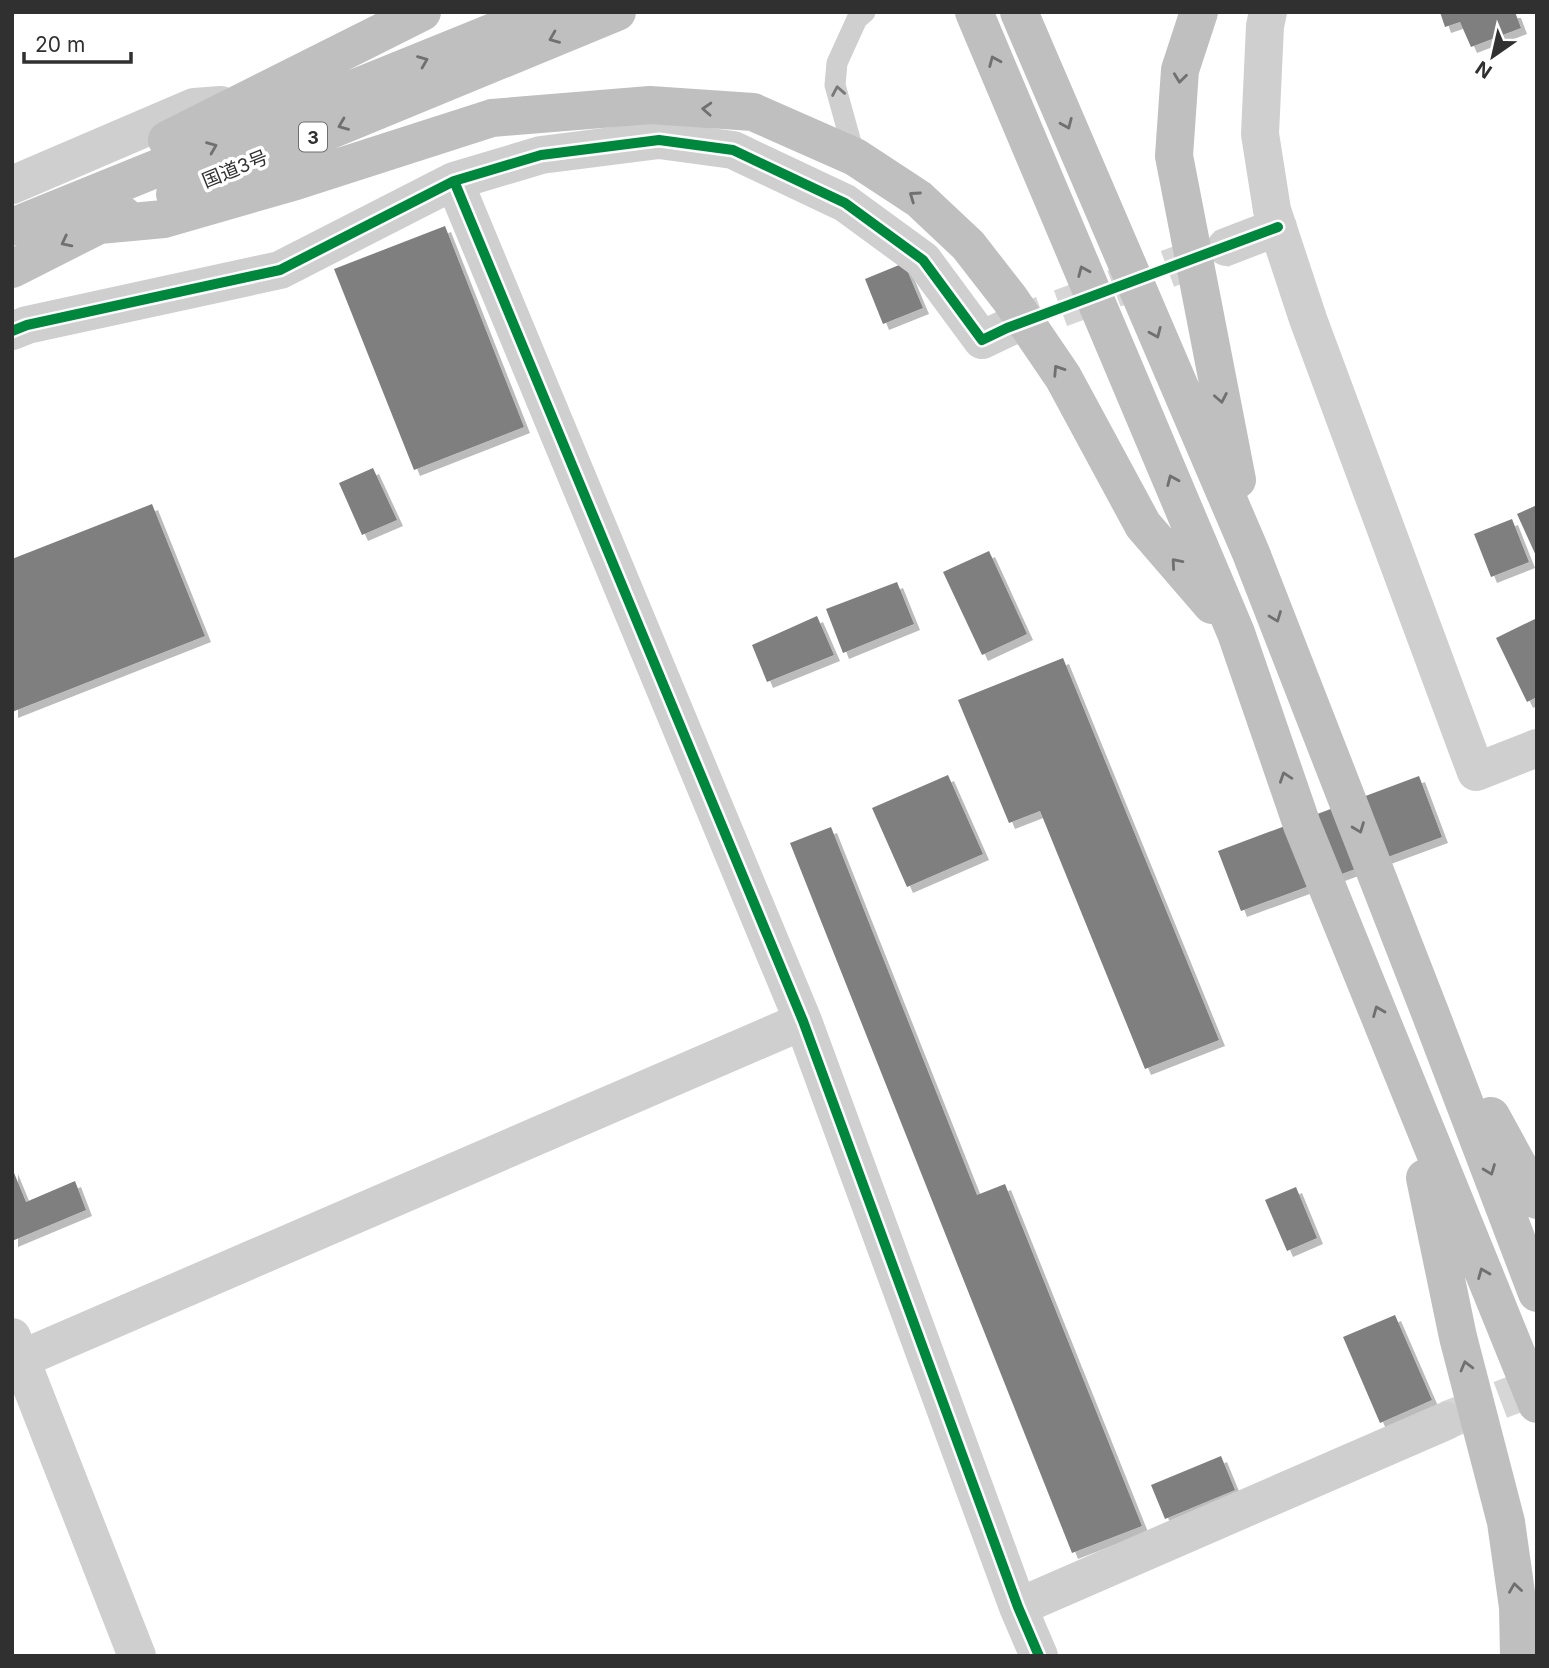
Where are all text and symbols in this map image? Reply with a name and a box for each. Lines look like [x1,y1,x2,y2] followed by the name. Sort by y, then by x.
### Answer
[24,21,131,65] scale bar
[1458,21,1528,91] north arrow
[548,30,560,44] one-way arrow
[35,32,85,57] text: 20 m
[415,55,428,69] one-way arrow
[988,56,1002,69] one-way arrow
[1471,56,1496,83] text: N
[1173,73,1188,84] one-way arrow
[831,85,846,97] one-way arrow
[702,102,713,117] one-way arrow
[338,116,350,130] one-way arrow
[1058,117,1072,129] one-way arrow
[299,122,327,152] road number: 3
[205,141,217,155] one-way arrow
[199,145,271,193] street label: 国道3号
[909,192,922,204] one-way arrow
[61,233,73,247] one-way arrow
[1077,266,1091,278] one-way arrow
[1148,326,1162,338] one-way arrow
[1053,364,1066,377] one-way arrow
[1213,392,1228,404] one-way arrow
[1166,475,1180,487] one-way arrow
[1172,559,1184,572] one-way arrow
[1267,610,1281,622] one-way arrow
[1279,771,1293,783] one-way arrow
[1350,822,1364,834] one-way arrow
[1372,1006,1386,1018] one-way arrow
[1482,1164,1496,1176] one-way arrow
[1477,1267,1491,1280] one-way arrow
[1460,1360,1474,1372] one-way arrow
[1508,1582,1523,1594] one-way arrow

